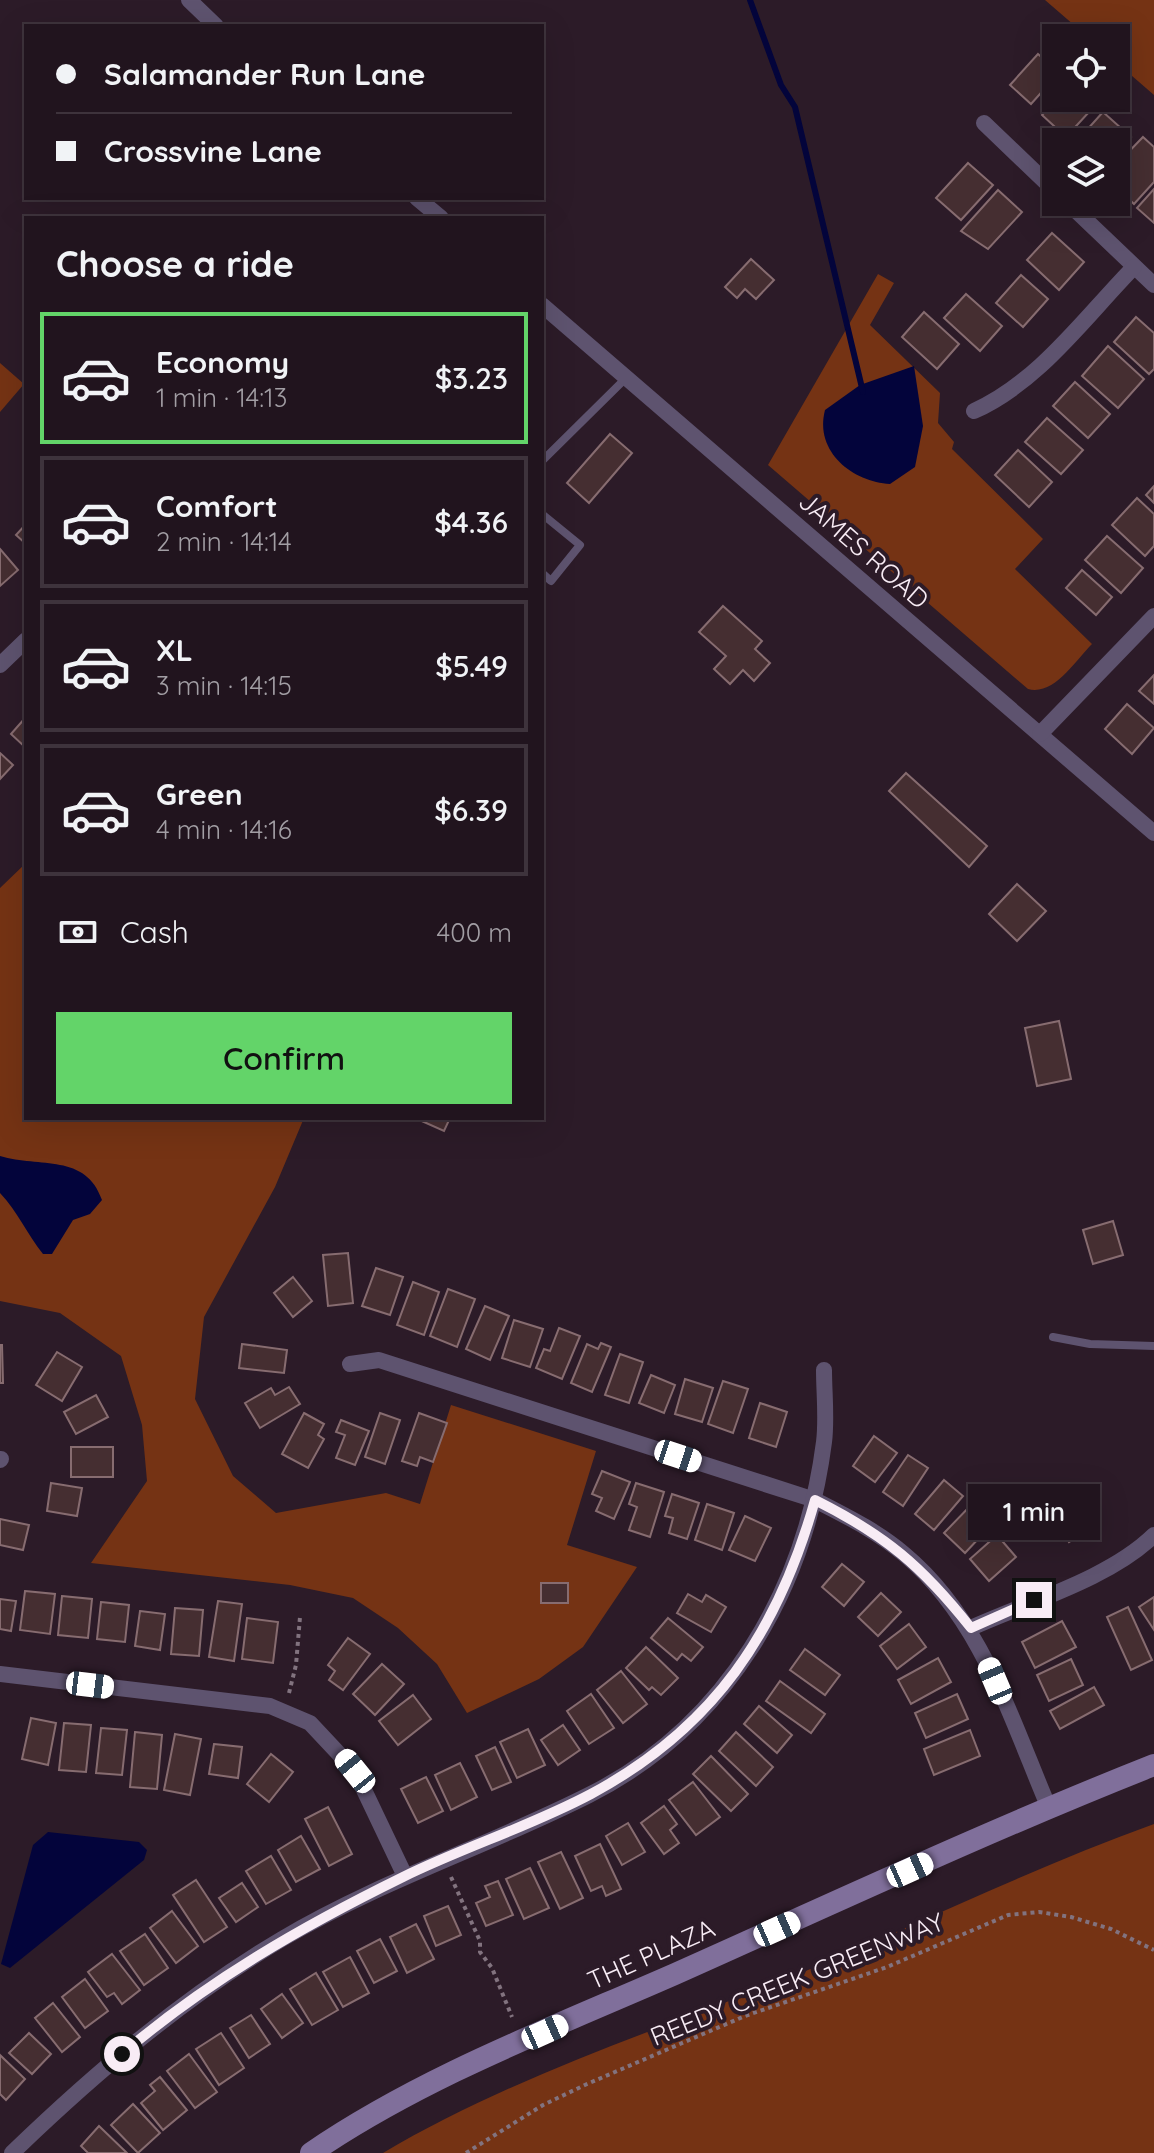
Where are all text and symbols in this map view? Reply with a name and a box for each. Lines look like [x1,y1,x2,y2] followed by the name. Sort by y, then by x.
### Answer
[1042,24,1130,216] map controls
[1042,24,1130,112] button: locate
[104,55,426,93] text: Salamander Run Lane
[1042,128,1130,216] button: layers
[104,132,322,170] text: Crossvine Lane
[56,241,294,286] text: Choose a ride
[60,342,132,414] icon: car
[156,343,289,381] text: Economy
[435,359,508,397] text: $3.23
[156,381,287,414] text: 1 min · 14:13
[792,484,936,616] street label: JAMES ROAD
[60,486,132,558] icon: car
[156,487,277,525] text: Comfort
[434,503,508,541] text: $4.36
[156,525,292,558] text: 2 min · 14:14
[60,630,132,702] icon: car
[156,631,193,669] text: XL
[435,647,508,685] text: $5.49
[156,669,292,702] text: 3 min · 14:15
[60,774,132,846] icon: car
[156,775,243,813] text: Green
[434,791,508,829] text: $6.39
[156,813,292,846] text: 4 min · 14:16
[56,910,100,954] icon: cash
[120,913,189,951] text: Cash
[437,916,512,949] text: 400 m
[56,1012,512,1104] button: Confirm
[651,1437,705,1475] car
[968,1484,1100,1540] callout: 1 min
[1003,1495,1065,1528] text: 1 min
[1016,1582,1052,1618] route end
[975,1654,1015,1708] car
[65,1670,115,1700] car
[331,1745,379,1797] car
[883,1849,937,1891] car
[645,1905,949,2053] street label: REEDY CREEK GREENWAY
[750,1908,804,1950] car
[582,1911,720,1997] street label: THE PLAZA
[518,2011,572,2053] car
[104,2036,140,2072] route start

